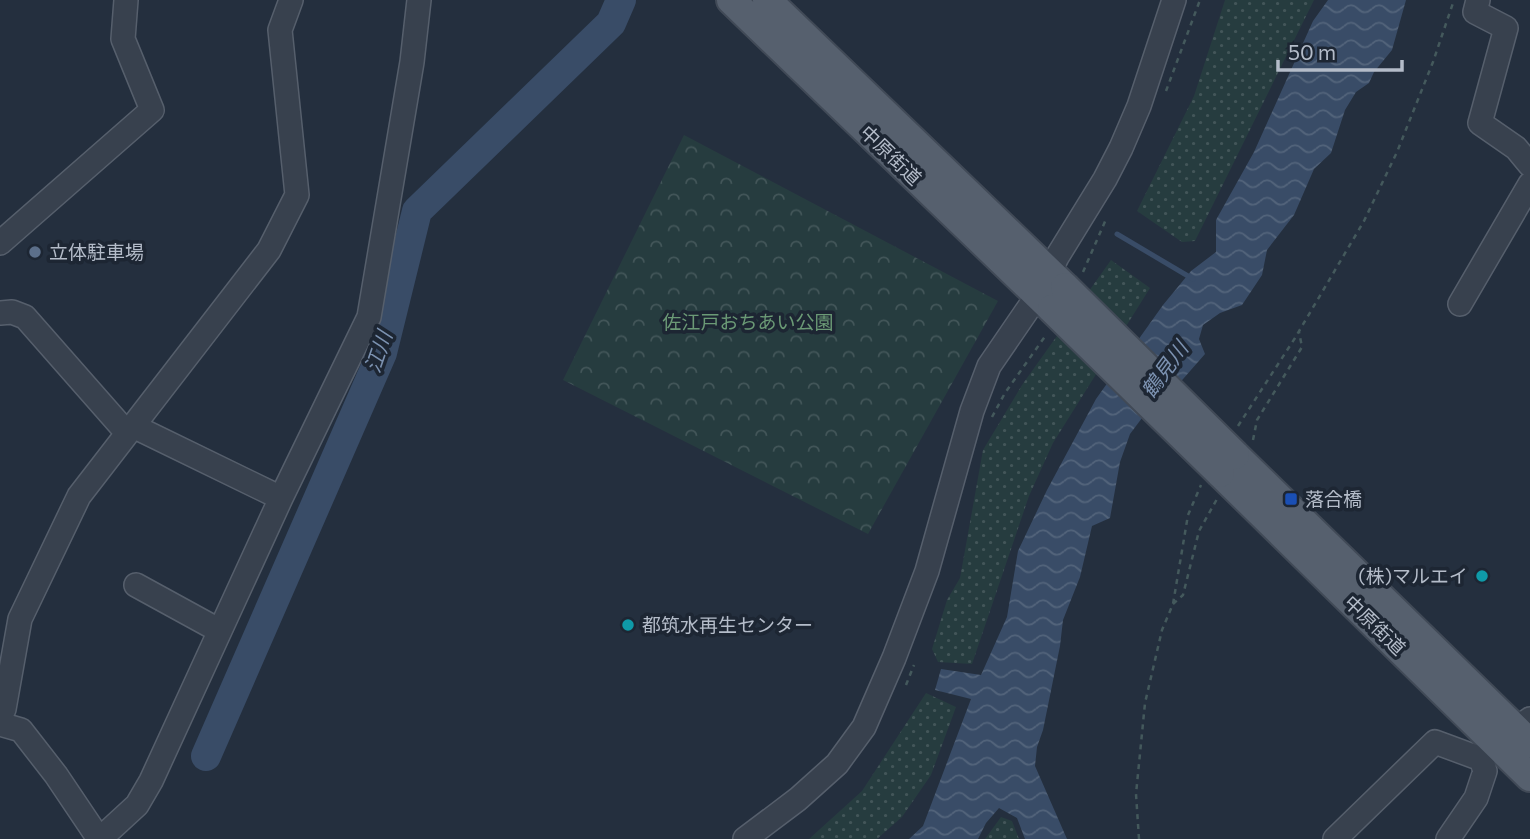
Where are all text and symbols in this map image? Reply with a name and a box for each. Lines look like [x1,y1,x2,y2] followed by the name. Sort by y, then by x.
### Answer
[1278,28,1402,72] scale bar
[1288,39,1336,64] text: 50 m
[856,120,927,189] street label: 中原街道
[49,240,144,263] place label: 立体駐車場
[27,244,43,260] marker: 立体駐車場
[662,310,834,333] park label: 佐江戸おちあい公園
[359,326,397,375] water label: 江川
[1135,335,1194,402] water label: 鶴見川
[1305,487,1362,510] place label: 落合橋
[1283,491,1299,507] marker: 落合橋
[1358,564,1468,587] place label: (株)マルエイ
[1474,568,1490,584] marker: (株)マルエイ
[1340,590,1411,659] street label: 中原街道
[642,613,813,636] place label: 都筑水再生センター
[620,617,636,633] marker: 都筑水再生センター

